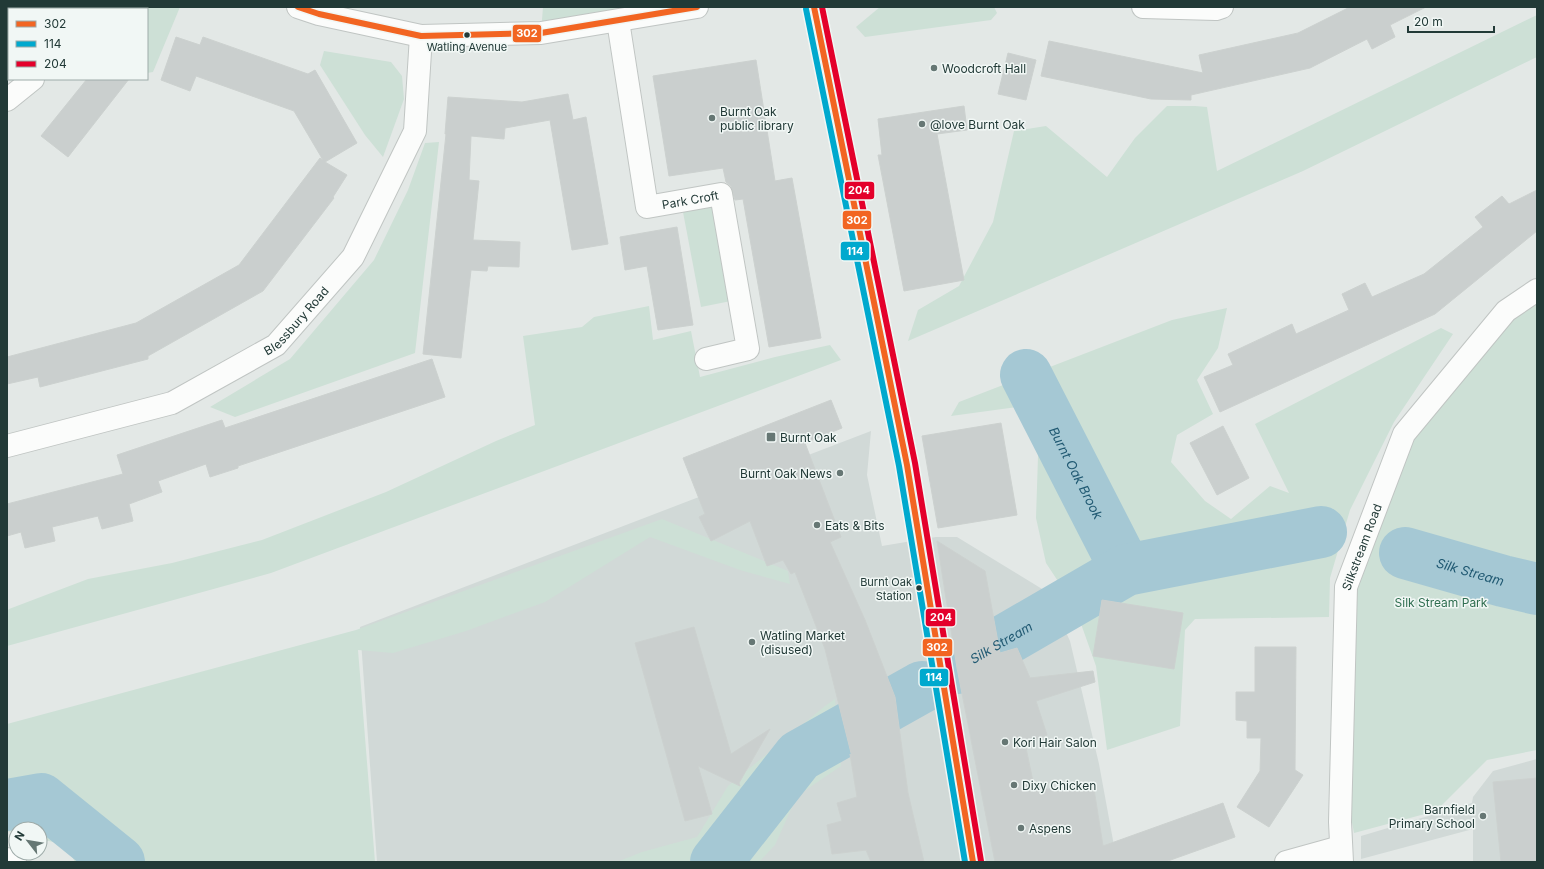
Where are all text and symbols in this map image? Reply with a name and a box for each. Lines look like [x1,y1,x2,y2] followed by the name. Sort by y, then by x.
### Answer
[8,8,148,80] legend
[1408,8,1494,34] scale bar
[1414,14,1443,29] text: 20 m
[44,16,66,31] text: 302
[512,24,542,43] line badge: 302
[516,26,538,40] text: 302
[462,30,472,40] marker: Watling Avenue
[44,36,62,51] text: 114
[427,40,507,54] place label: Watling Avenue
[44,56,67,71] text: 204
[942,61,1026,76] place label: Woodcroft Hall
[929,63,939,73] marker: Woodcroft Hall
[720,104,794,133] place label: Burnt Oak public library
[707,113,717,123] marker: Burnt Oak public library
[930,117,1025,132] place label: @love Burnt Oak
[917,119,927,129] marker: @love Burnt Oak
[844,181,875,200] line badge: 204
[848,183,870,197] text: 204
[661,187,720,212] street label: Park Croft
[842,210,872,230] line badge: 302
[846,213,868,227] text: 302
[840,241,870,261] line badge: 114
[847,244,863,258] text: 114
[261,283,332,358] street label: Blessbury Road
[1046,424,1107,523] water label: Burnt Oak Brook
[780,430,837,445] place label: Burnt Oak
[765,431,777,443] marker: Burnt Oak
[740,466,832,481] place label: Burnt Oak News
[835,468,845,478] marker: Burnt Oak News
[1338,501,1384,592] street label: Silkstream Road
[825,518,884,533] place label: Eats & Bits
[812,520,822,530] marker: Eats & Bits
[1435,554,1506,589] water label: Silk Stream
[860,575,912,603] place label: Burnt Oak Station
[914,583,924,593] marker: Burnt Oak Station
[1395,595,1488,610] park label: Silk Stream Park
[925,608,956,627] line badge: 204
[930,610,952,624] text: 204
[967,618,1035,667] water label: Silk Stream
[760,628,845,657] place label: Watling Market (disused)
[747,637,757,647] marker: Watling Market (disused)
[922,638,953,657] line badge: 302
[926,640,948,654] text: 302
[919,668,949,687] line badge: 114
[926,670,942,684] text: 114
[1013,735,1097,750] place label: Kori Hair Salon
[1000,737,1010,747] marker: Kori Hair Salon
[1022,778,1096,793] place label: Dixy Chicken
[1009,780,1019,790] marker: Dixy Chicken
[1389,802,1475,831] place label: Barnfield Primary School
[1478,811,1488,821] marker: Barnfield Primary School
[8,821,48,861] north arrow
[1029,821,1071,836] place label: Aspens
[1016,823,1026,833] marker: Aspens
[11,829,28,843] text: N

